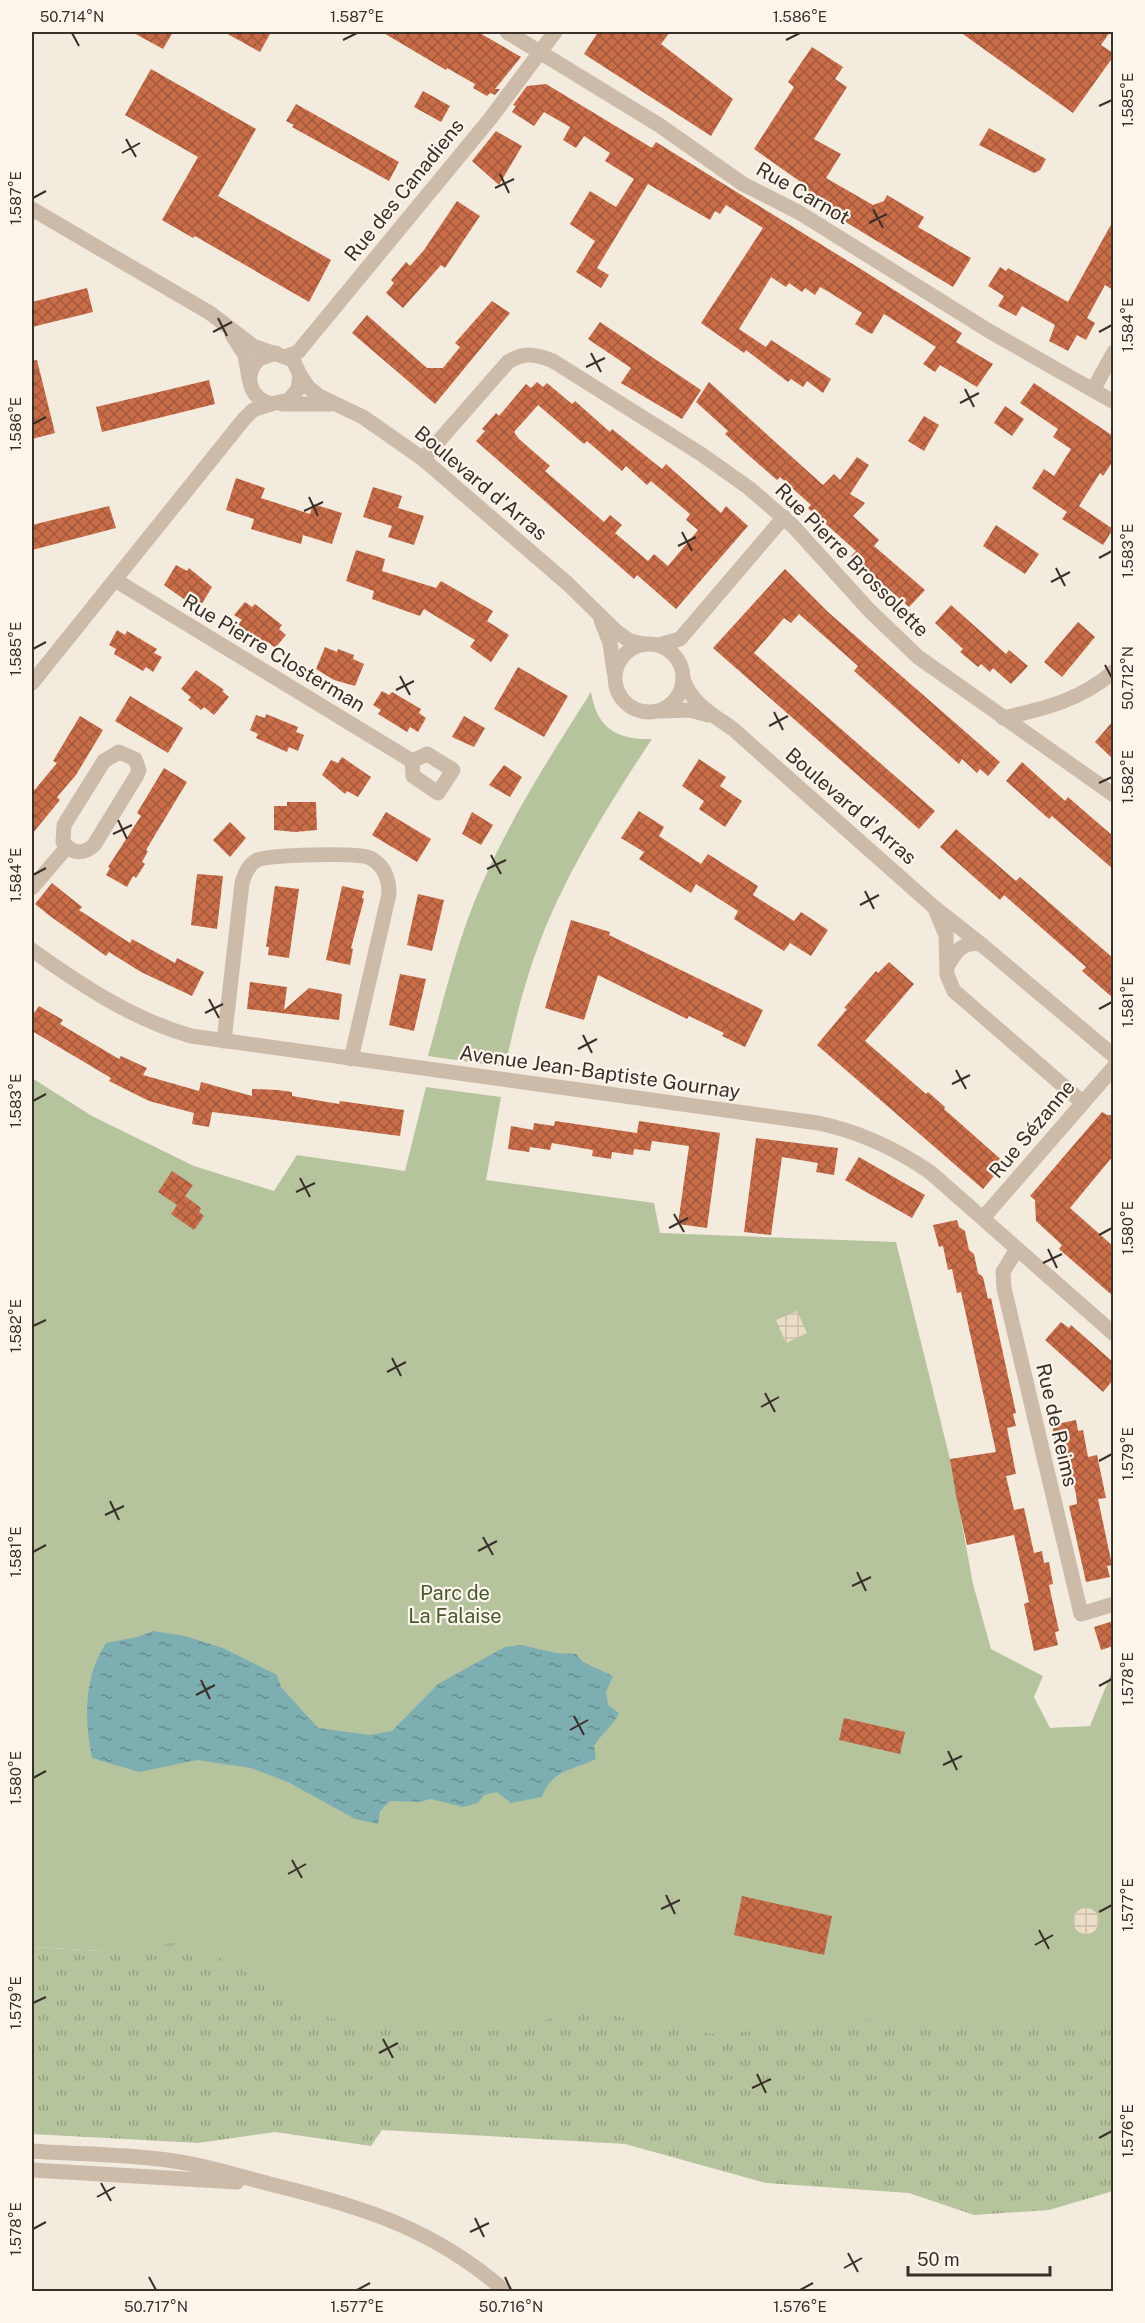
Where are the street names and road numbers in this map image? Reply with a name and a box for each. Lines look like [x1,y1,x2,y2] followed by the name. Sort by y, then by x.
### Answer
[339,114,469,266] street label: Rue des Canadiens
[752,157,854,229] street label: Rue Carnot
[410,421,552,545] street label: Boulevard d'Arras
[770,478,934,642] street label: Rue Pierre Brossolette
[178,589,370,717] street label: Rue Pierre Closterman
[781,743,921,869] street label: Boulevard d'Arras
[458,1040,742,1104] street label: Avenue Jean-Baptiste Gournay
[984,1075,1080,1183] street label: Rue Sézanne
[1031,1361,1083,1489] street label: Rue de Reims

